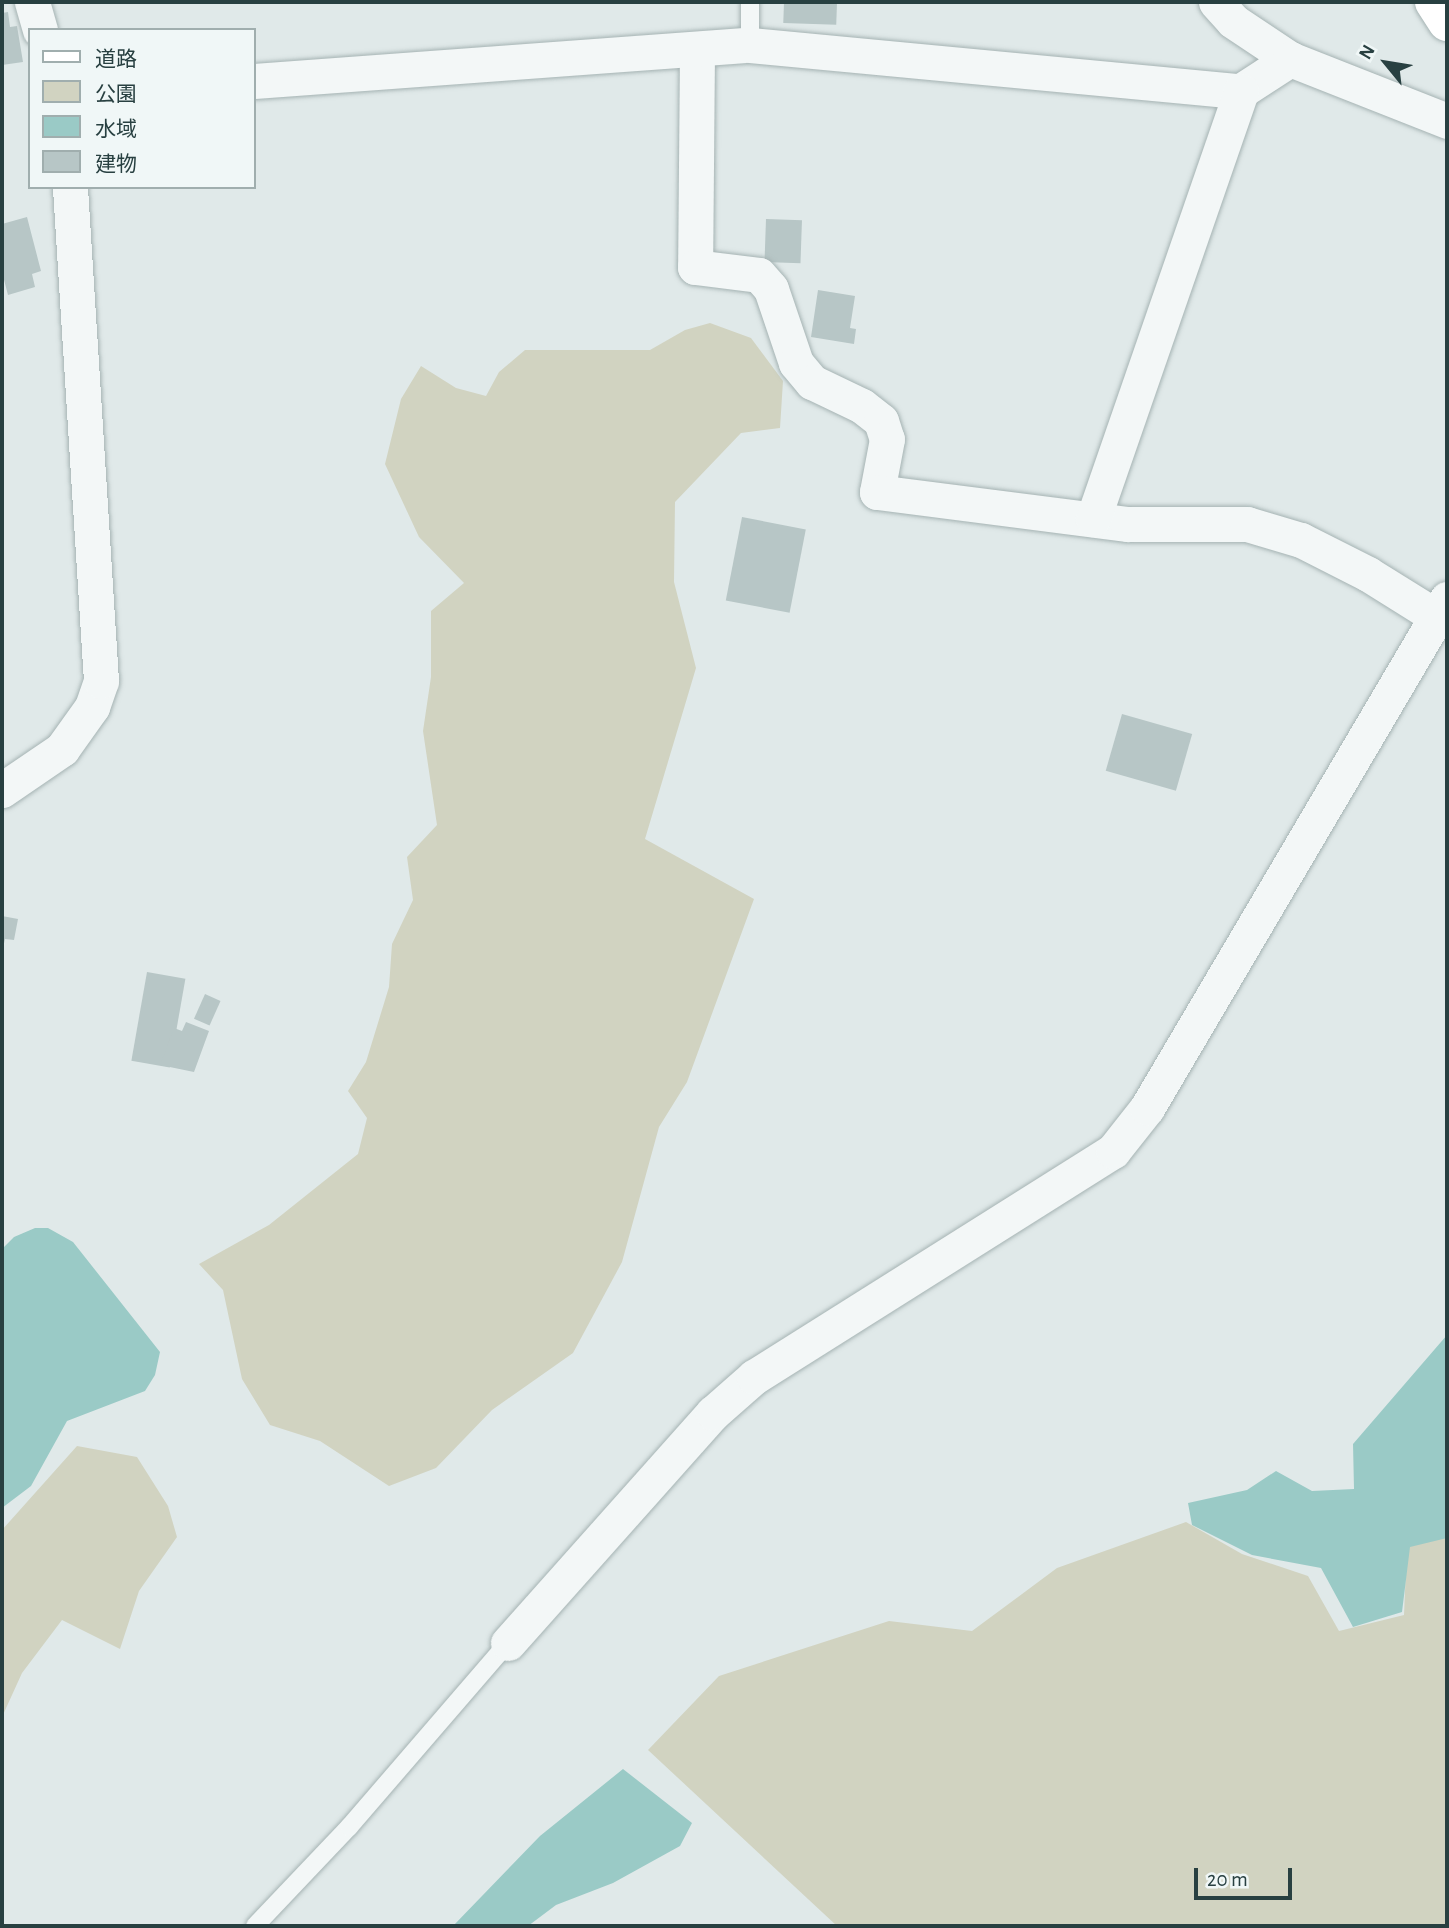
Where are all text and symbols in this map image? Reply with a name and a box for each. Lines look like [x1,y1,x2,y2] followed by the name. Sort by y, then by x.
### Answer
[28,28,256,189] legend
[1351,28,1421,98] north arrow
[1356,42,1379,63] text: N
[95,49,137,70] text: 道路
[95,84,137,105] text: 公園
[95,119,137,140] text: 水域
[95,154,137,175] text: 建物
[1197,1854,1295,1898] scale bar
[1207,1869,1248,1890] text: 20 m

